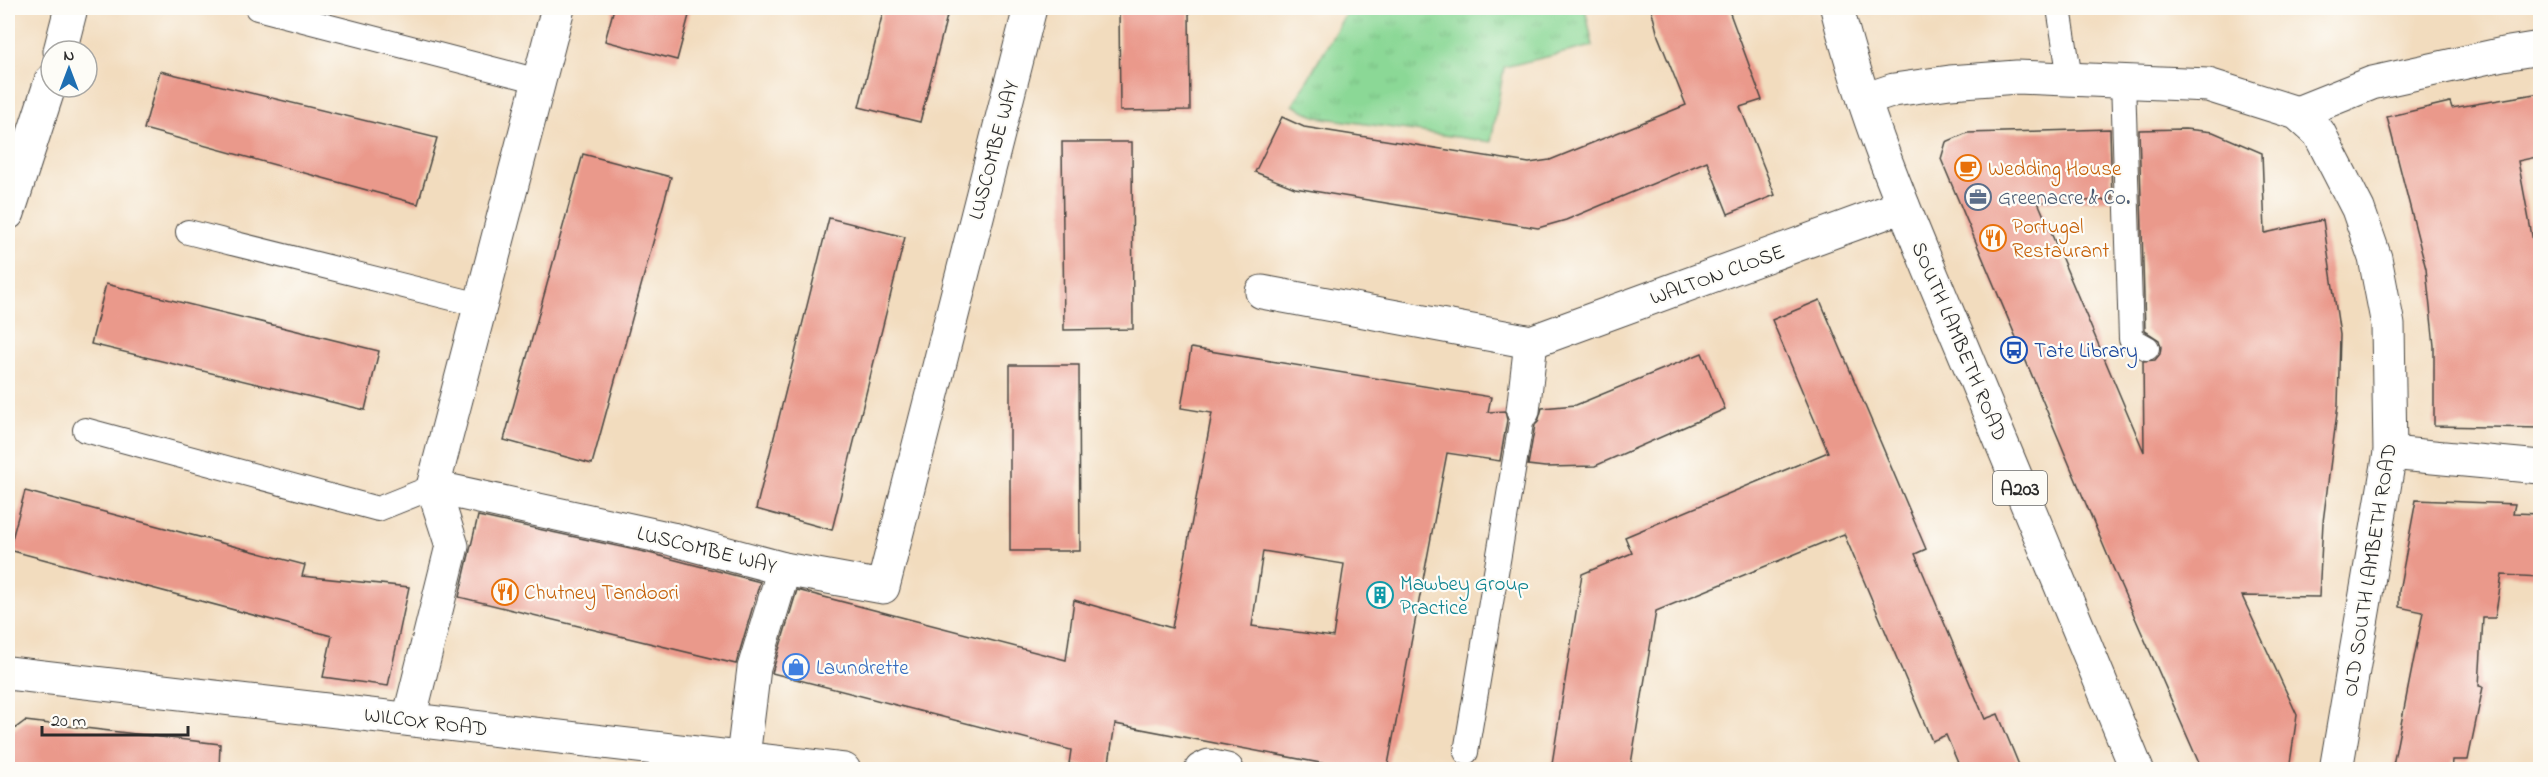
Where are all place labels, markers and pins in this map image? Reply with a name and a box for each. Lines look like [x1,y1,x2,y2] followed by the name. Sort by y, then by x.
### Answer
[1953,153,1983,183] cafe icon: Wedding House
[1988,155,2122,187] place label: Wedding House
[1963,182,1993,212] office icon: Greenacre & Co.
[1998,184,2130,214] place label: Greenacre & Co.
[2012,213,2109,267] place label: Portugal Restaurant
[1978,223,2008,253] restaurant icon: Portugal Restaurant
[1999,335,2029,365] bus stop icon: Tate Library
[2034,337,2138,369] place label: Tate Library
[1400,570,1529,624] place label: Mawbey Group Practice
[490,577,520,607] restaurant icon: Chutney Tandoori
[524,579,679,611] place label: Chutney Tandoori
[1365,580,1395,610] building icon: Mawbey Group Practice
[781,652,811,682] shop icon: Laundrette
[816,654,909,684] place label: Laundrette

